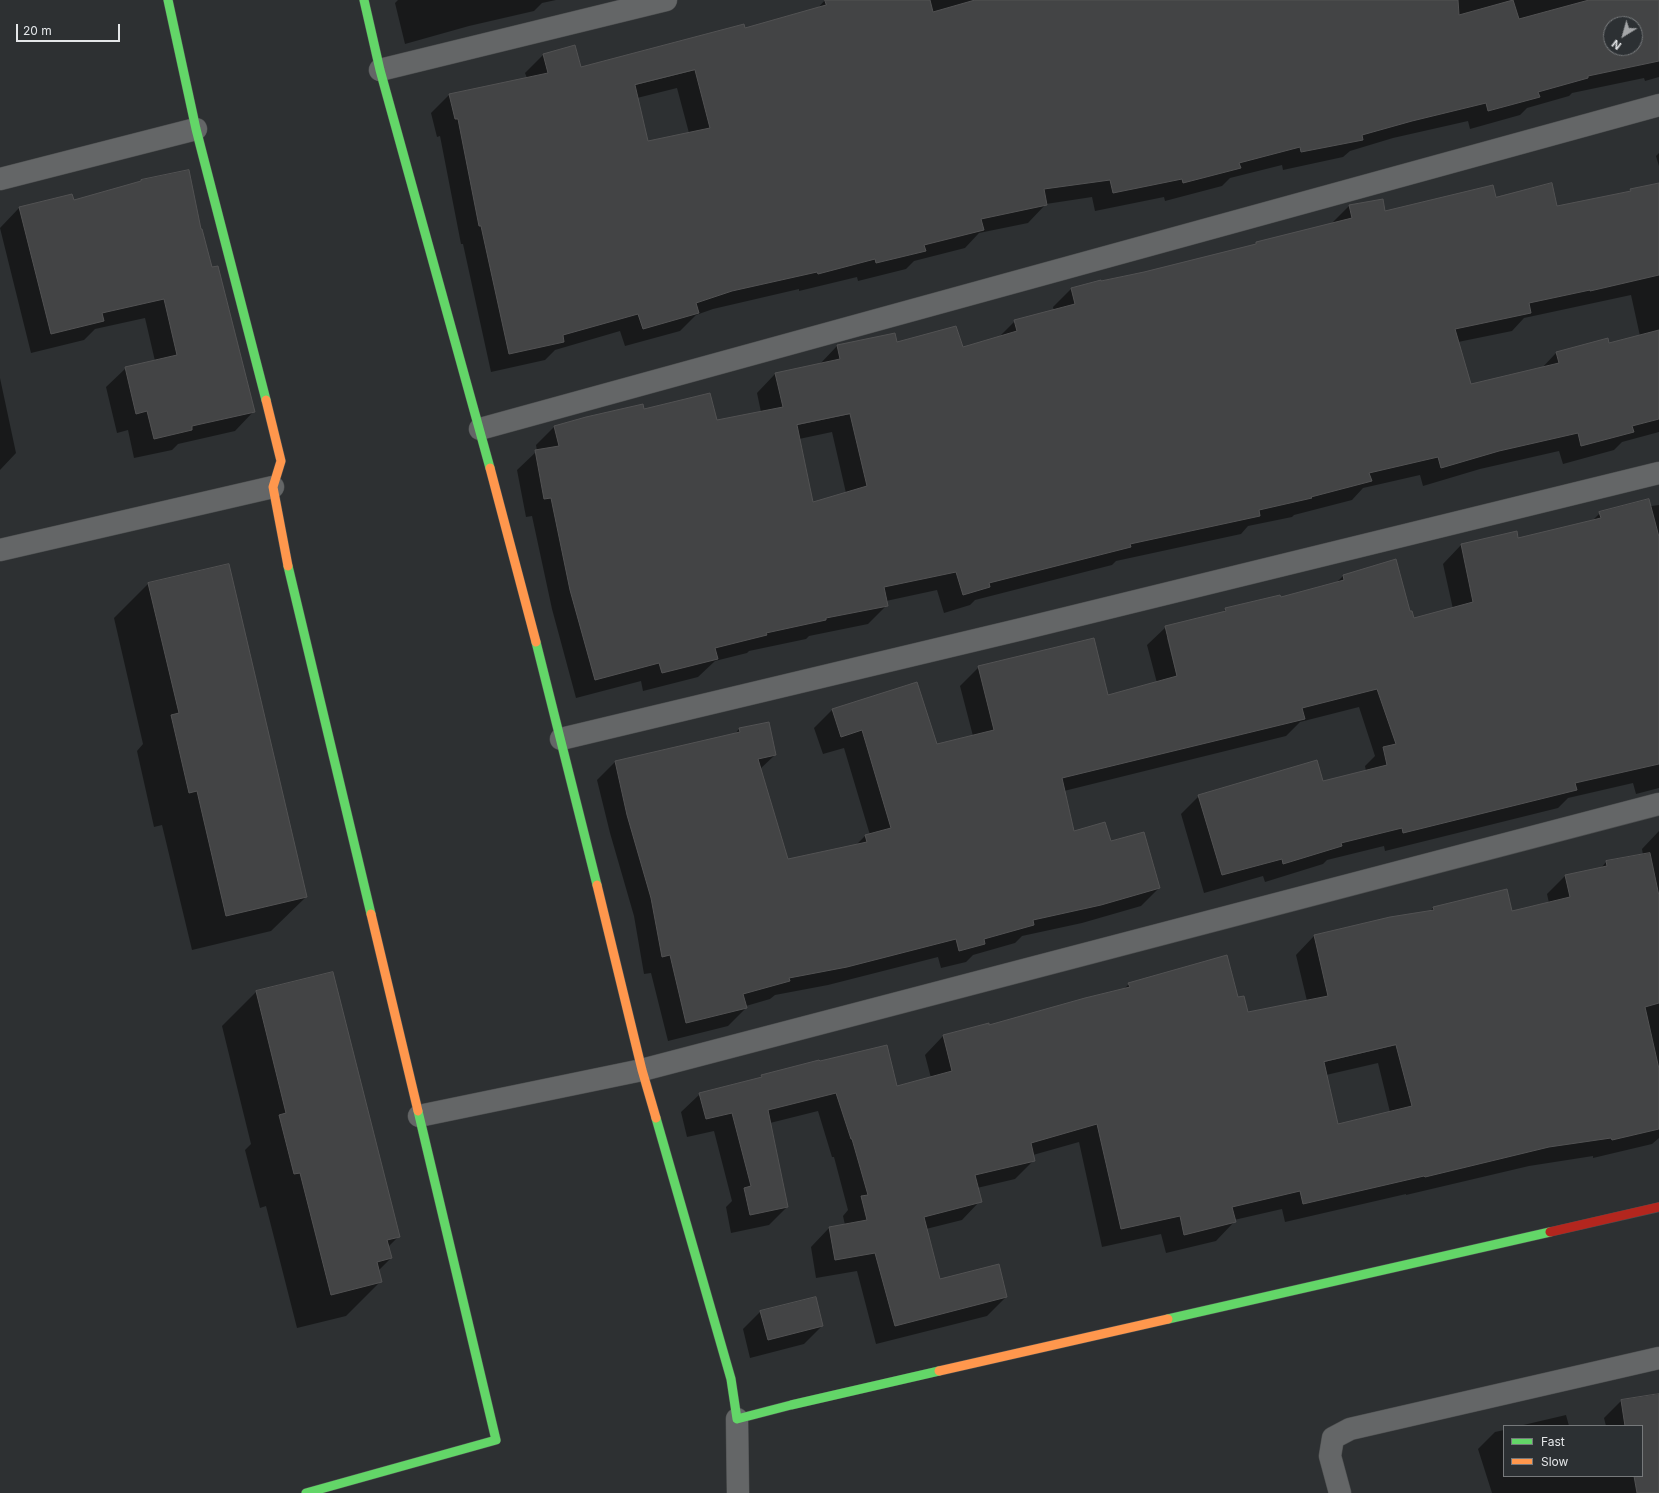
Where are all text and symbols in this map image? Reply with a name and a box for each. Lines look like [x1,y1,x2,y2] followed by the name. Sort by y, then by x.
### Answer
[18,16,122,42] scale bar
[1603,16,1643,56] north arrow
[23,23,52,38] text: 20 m
[1609,37,1624,53] text: N
[1503,1425,1643,1477] legend
[1541,1434,1565,1449] text: Fast
[1541,1454,1568,1469] text: Slow

